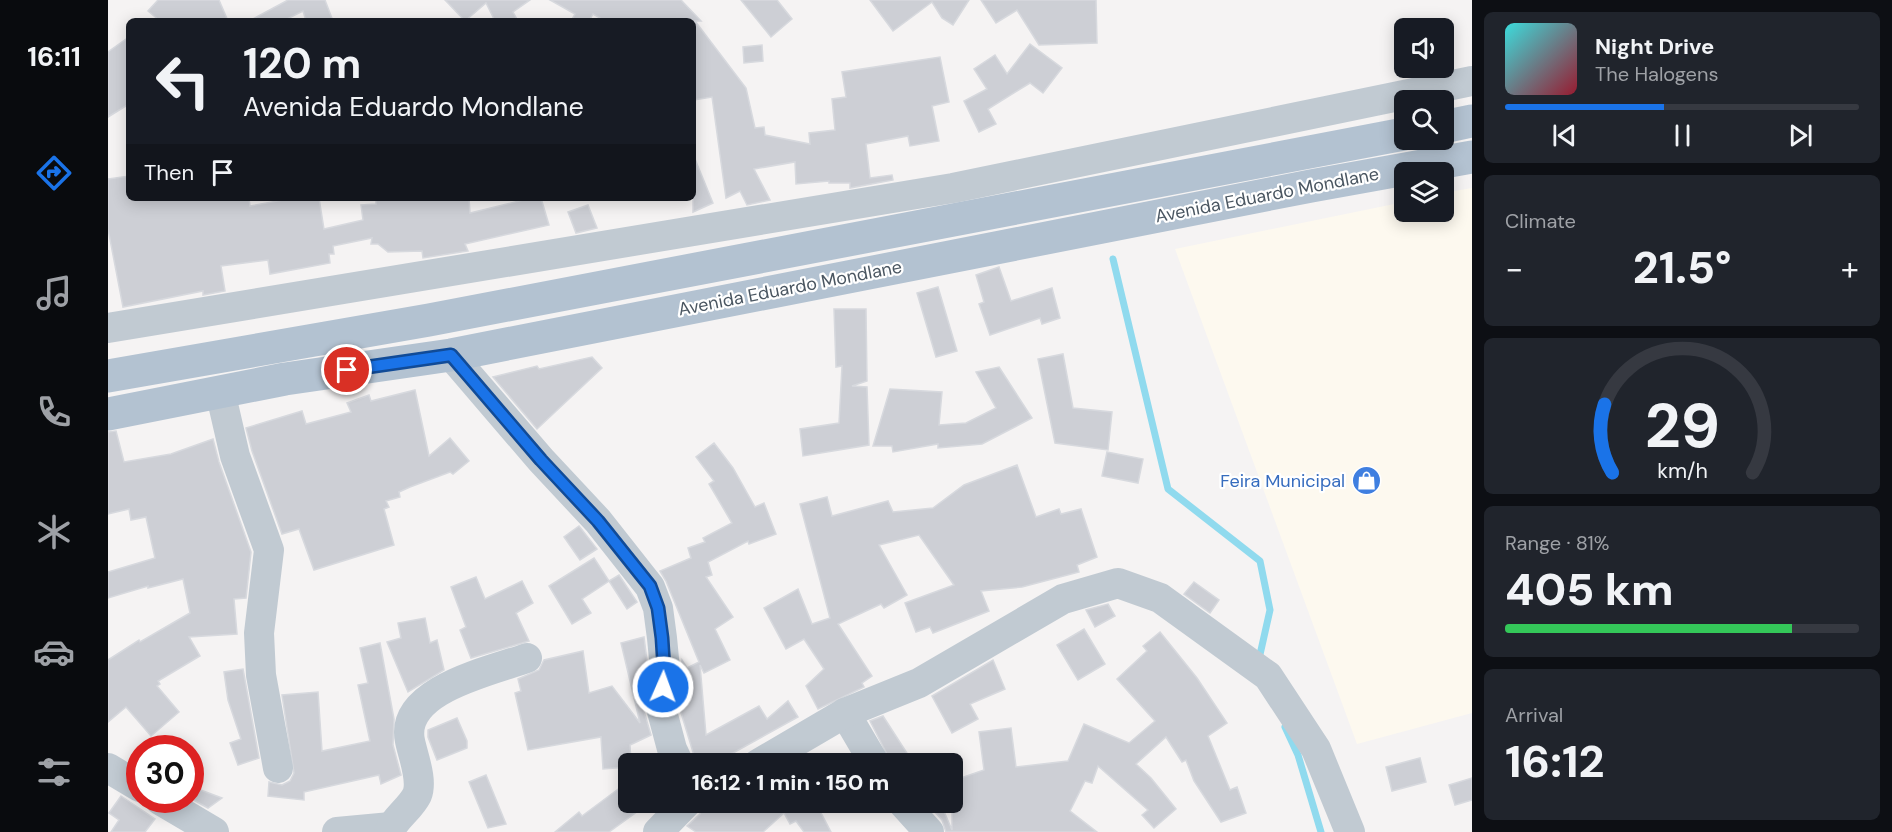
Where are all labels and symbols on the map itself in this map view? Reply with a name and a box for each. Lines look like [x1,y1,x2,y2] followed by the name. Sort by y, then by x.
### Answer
[1153,162,1381,228] street label: Avenida Eduardo Mondlane
[676,255,904,321] street label: Avenida Eduardo Mondlane
[321,344,372,395] pin
[1350,465,1382,497] shop icon: Feira Municipal
[1220,469,1345,493] place label: Feira Municipal
[631,655,695,719] position arrow
[126,735,204,813] speed limit sign: 30

